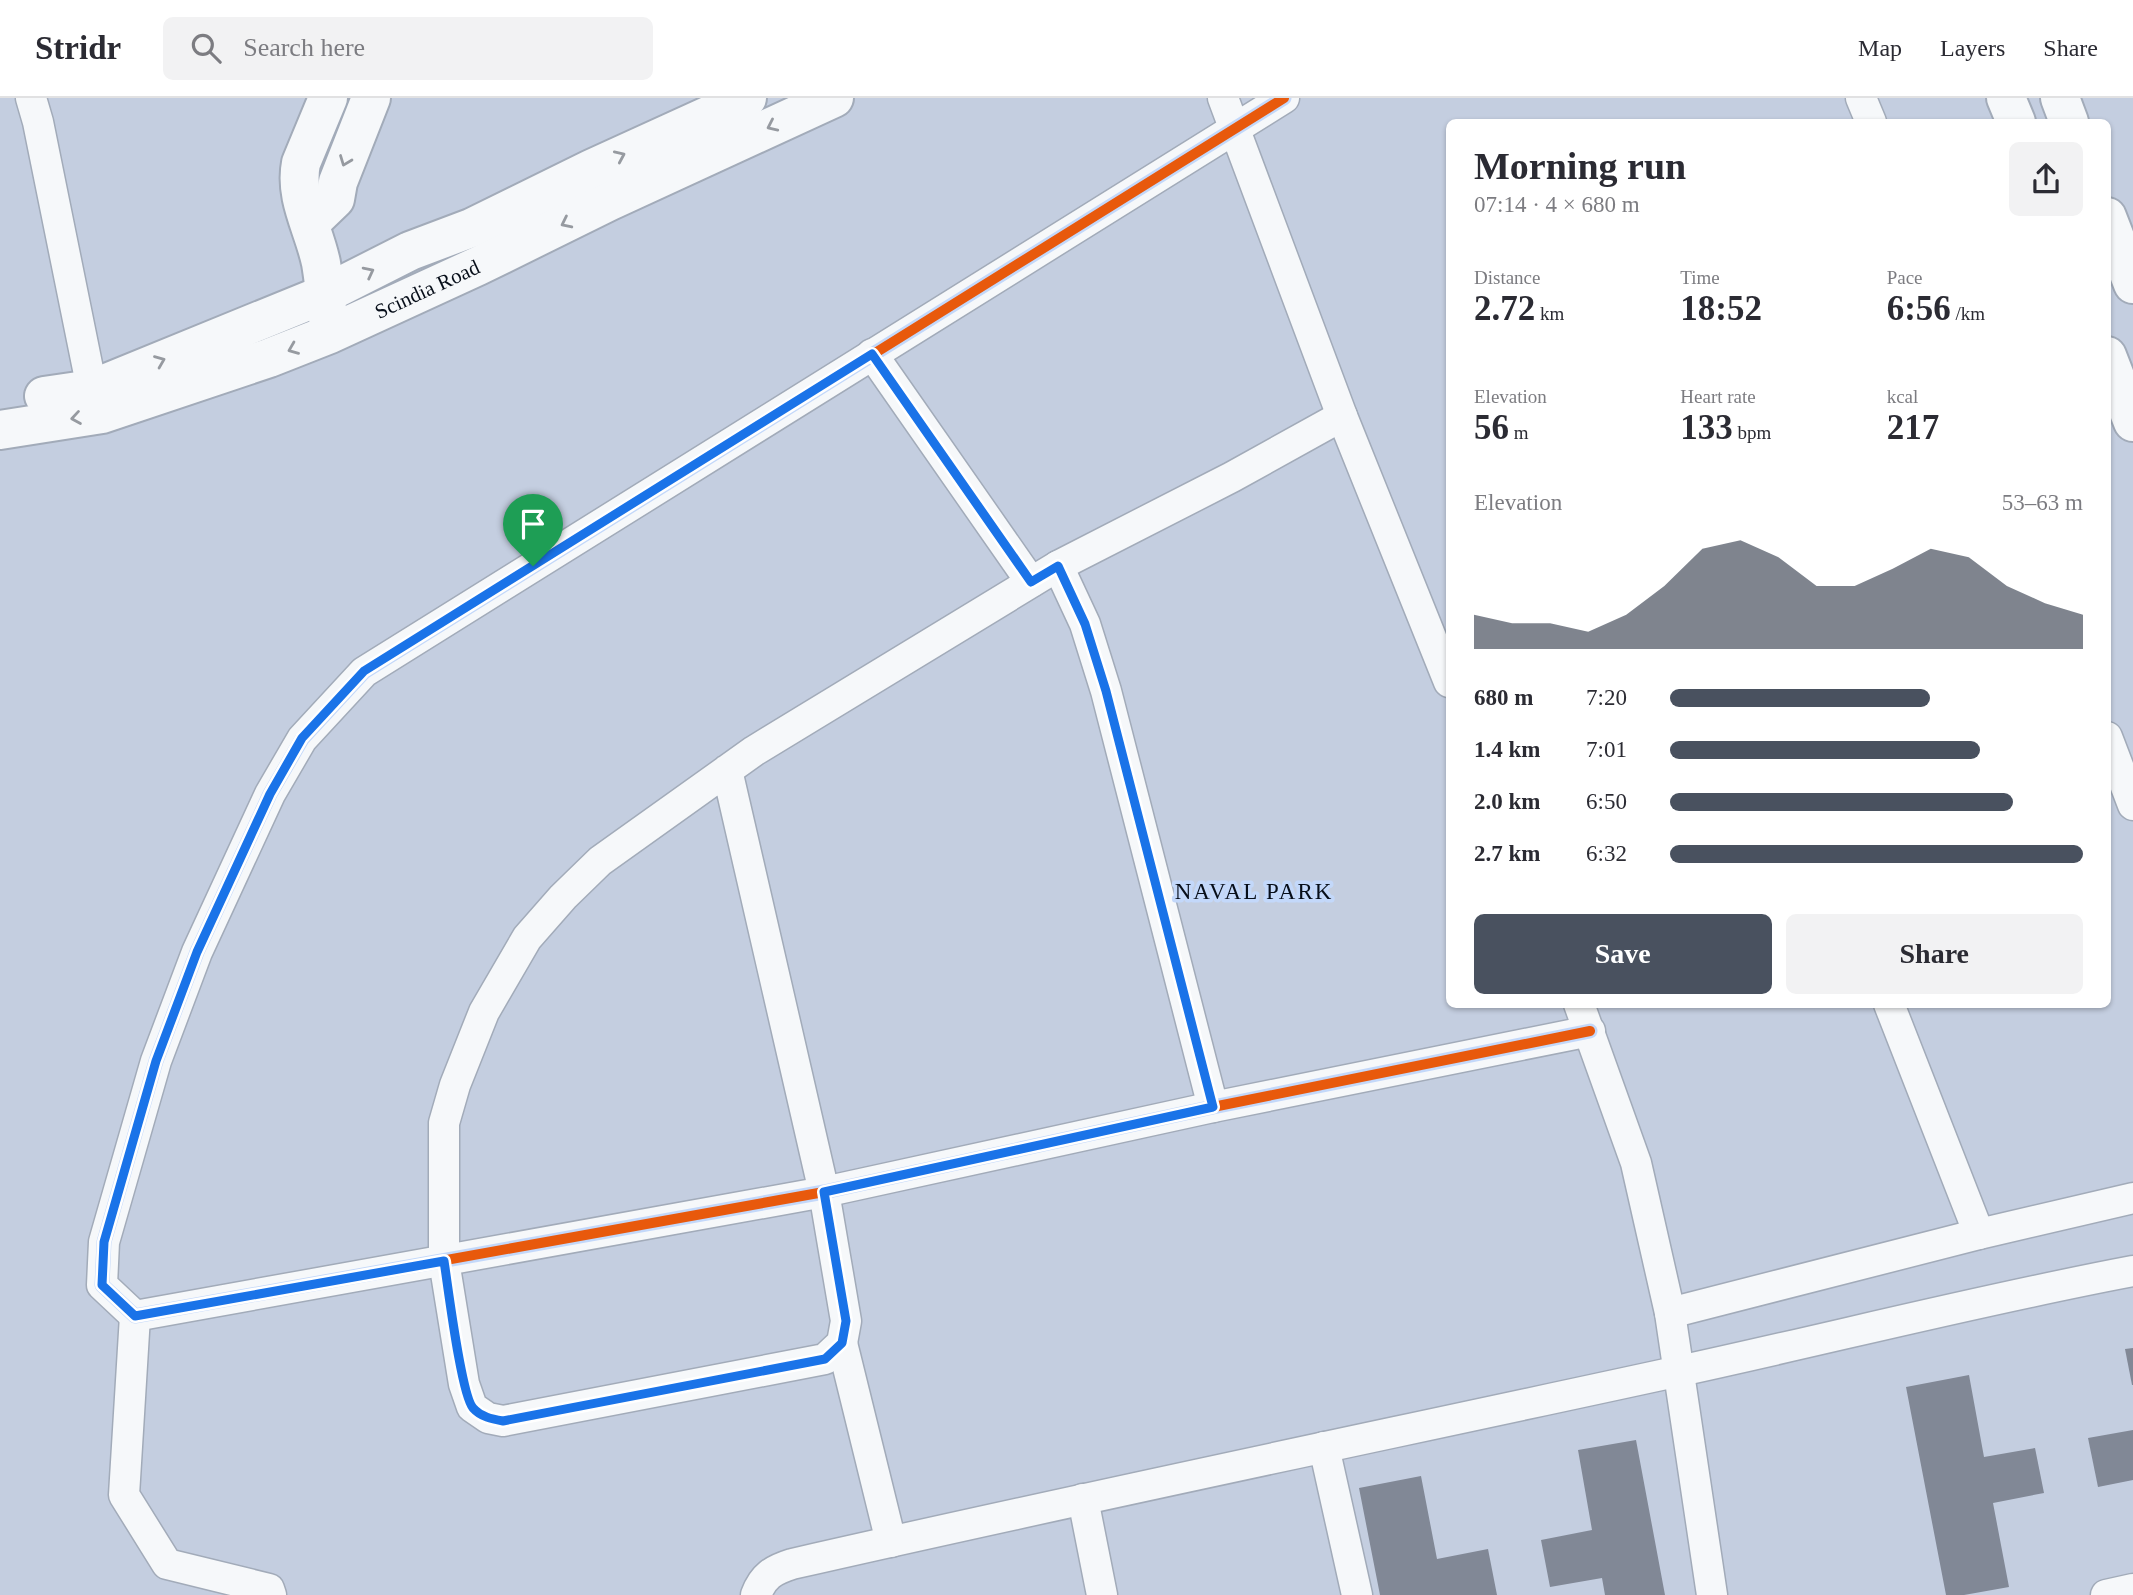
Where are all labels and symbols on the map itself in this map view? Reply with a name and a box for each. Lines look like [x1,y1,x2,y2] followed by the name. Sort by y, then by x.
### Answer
[767,118,779,132] one-way arrow
[612,150,625,164] one-way arrow
[340,155,354,167] one-way arrow
[561,214,573,228] one-way arrow
[371,255,484,324] street label: Scindia Road
[362,266,374,280] one-way arrow
[287,340,299,354] one-way arrow
[153,355,165,369] one-way arrow
[71,410,82,425] one-way arrow
[503,494,563,566] pin
[1175,879,1333,904] district label: NAVAL PARK

